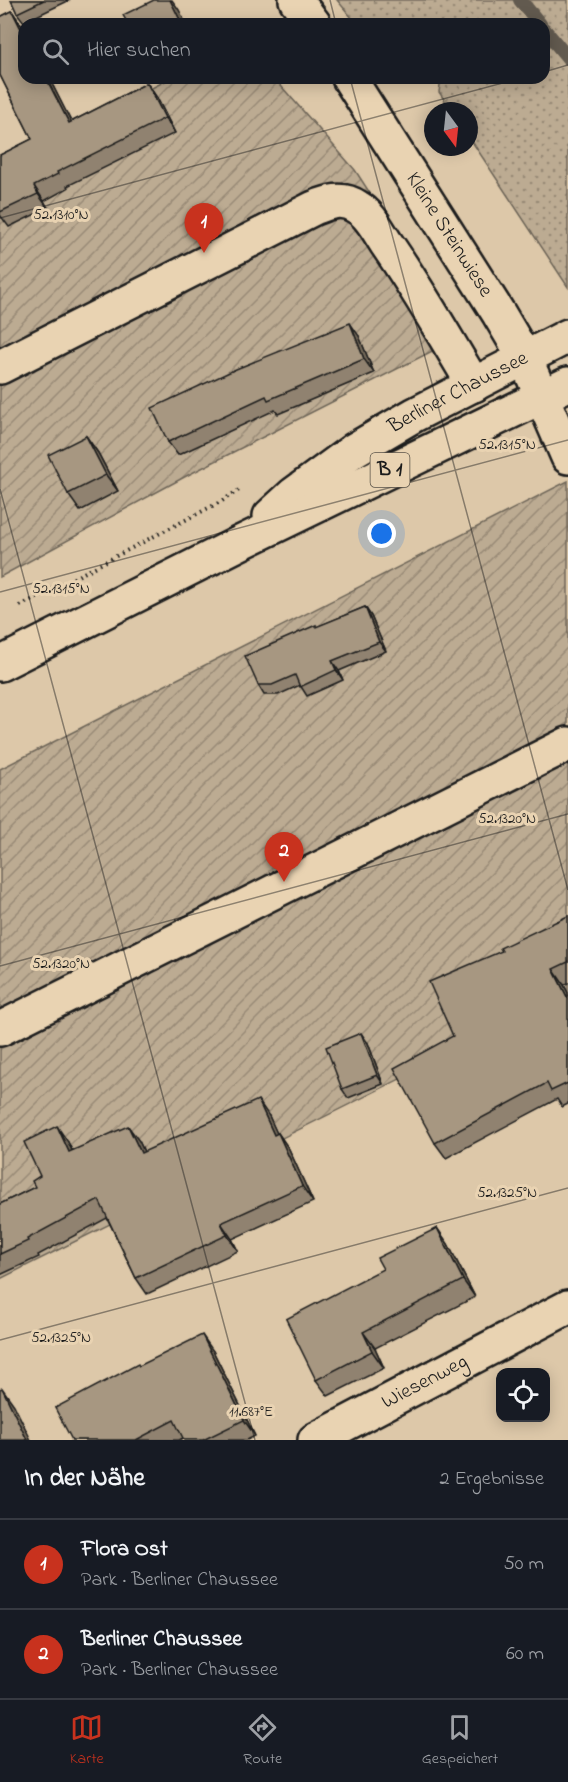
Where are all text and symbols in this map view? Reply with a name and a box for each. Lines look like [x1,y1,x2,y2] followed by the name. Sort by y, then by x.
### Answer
[18,18,550,84] search box
[39,35,72,68] icon: search
[87,35,191,67] text: Hier suchen
[424,102,478,156] north arrow
[398,167,500,304] street label: Kleine Steinwiese
[33,204,89,226] text: 52.1310°N
[184,204,224,253] pin: 1
[382,344,534,442] street label: Berliner Chaussee
[478,434,536,456] text: 52.1315°N
[370,453,410,487] road number: B 1
[367,519,396,548] your location
[32,578,90,600] text: 52.1315°N
[478,808,536,830] text: 52.1320°N
[264,832,304,882] pin: 2
[32,953,90,975] text: 52.1320°N
[477,1182,537,1204] text: 52.1325°N
[31,1327,91,1349] text: 52.1325°N
[376,1347,474,1417] street label: Wiesenweg
[496,1368,550,1422] map controls
[496,1368,550,1422] button: locate
[229,1401,273,1423] text: 11.687°E
[24,1460,145,1498] text: In der Nähe
[439,1465,544,1494] text: 2 Ergebnisse
[81,1534,168,1566] text: Flora Ost
[40,1550,47,1579] text: 1
[503,1550,544,1579] text: 50 m
[81,1566,278,1595] text: Park · Berliner Chaussee
[81,1624,242,1656] text: Berliner Chaussee
[39,1640,48,1669] text: 2
[506,1640,544,1669] text: 60 m
[81,1656,278,1685] text: Park · Berliner Chaussee
[70,1711,104,1771] tab: Karte
[243,1711,282,1771] tab: Route
[422,1711,498,1771] tab: Gespeichert

